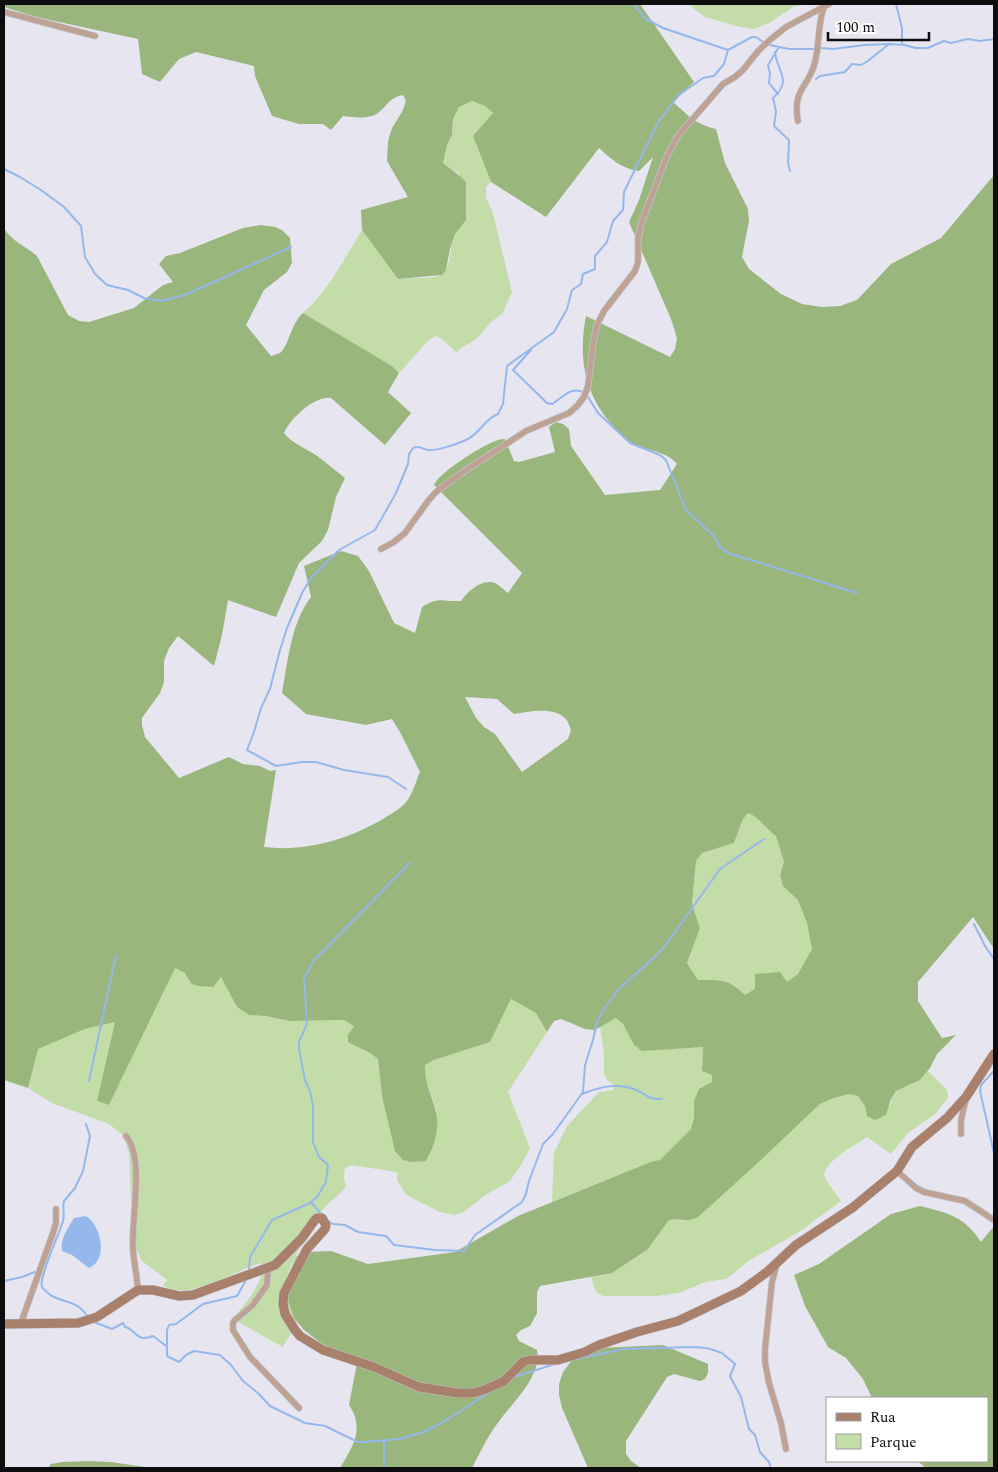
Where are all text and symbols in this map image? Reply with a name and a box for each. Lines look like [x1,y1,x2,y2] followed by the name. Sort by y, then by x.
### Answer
[828,10,929,42] scale bar
[836,16,875,39] text: 100 m
[826,1397,988,1462] legend
[870,1406,896,1429] text: Rua
[870,1431,917,1454] text: Parque

